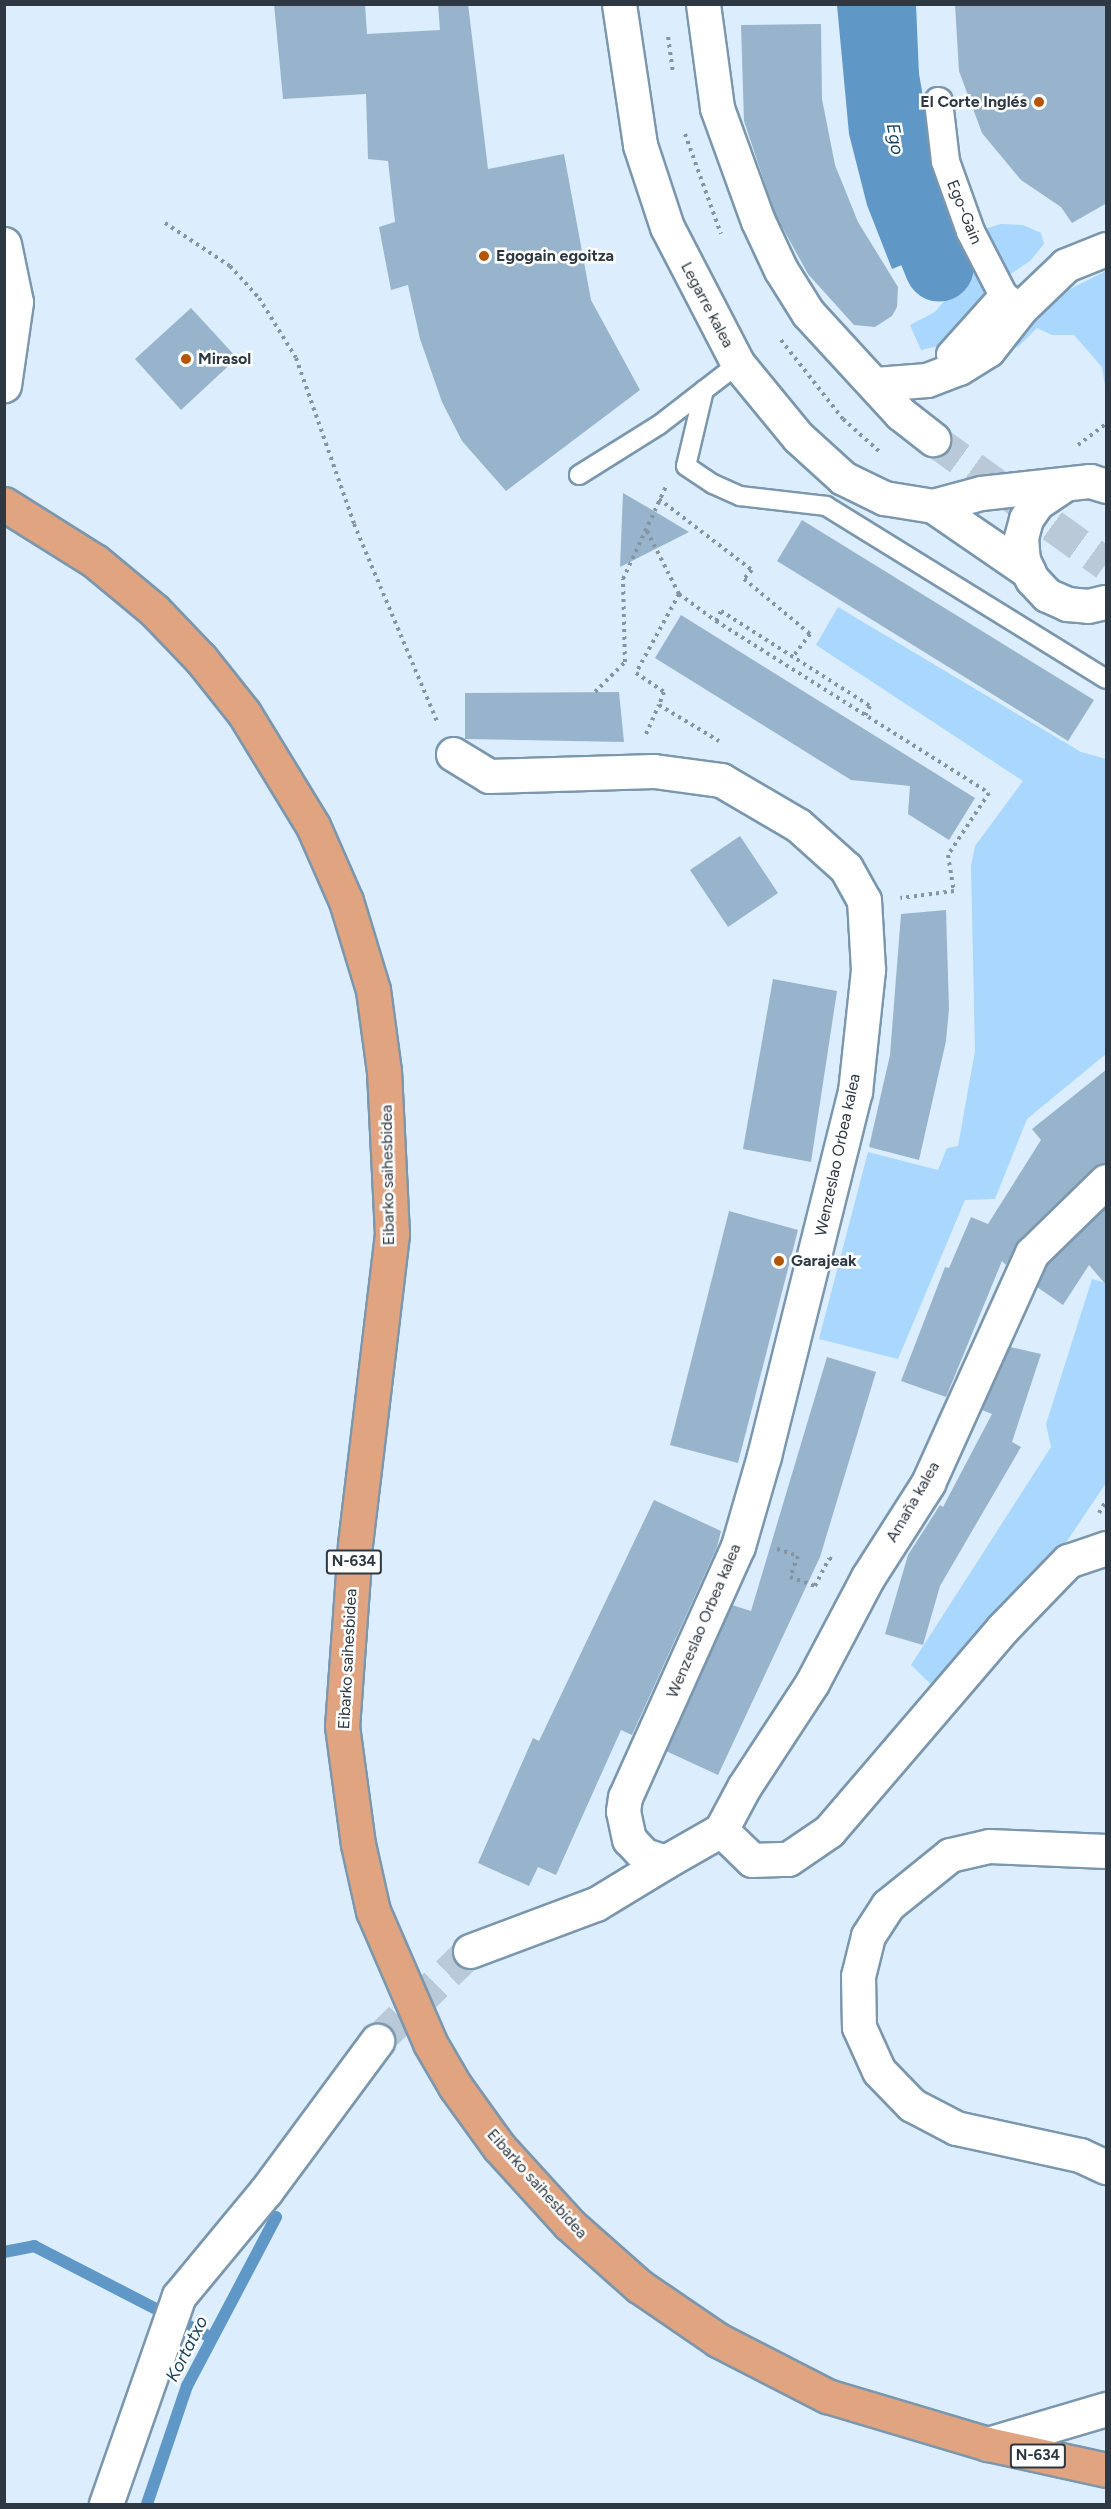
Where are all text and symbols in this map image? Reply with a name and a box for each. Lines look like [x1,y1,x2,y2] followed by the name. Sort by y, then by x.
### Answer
[920,92,1027,112] place label: El Corte Inglés
[1032,95,1046,109] marker: El Corte Inglés
[882,122,908,156] water label: Ego
[942,177,986,247] street label: Ego-Gain
[496,246,614,266] place label: Egogain egoitza
[477,249,491,263] marker: Egogain egoitza
[676,259,738,351] street label: Legarre kalea
[198,349,251,369] place label: Mirasol
[179,352,193,366] marker: Mirasol
[811,1072,865,1238] street label: Wenzeslao Orbea kalea
[377,1104,399,1246] street label: Eibarko saihesbidea
[791,1251,857,1271] place label: Garajeak
[772,1254,786,1268] marker: Garajeak
[882,1458,944,1546] street label: Amaña kalea
[663,1541,745,1701] street label: Wenzeslao Orbea kalea
[326,1550,382,1574] road number: N-634
[335,1588,361,1730] street label: Eibarko saihesbidea
[483,2125,591,2243] street label: Eibarko saihesbidea
[161,2313,213,2385] water label: Kortatxo
[1010,2444,1066,2468] road number: N-634

